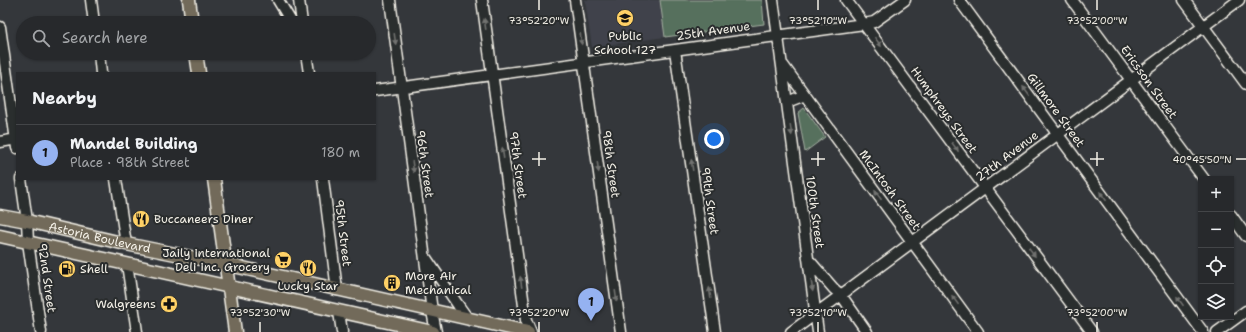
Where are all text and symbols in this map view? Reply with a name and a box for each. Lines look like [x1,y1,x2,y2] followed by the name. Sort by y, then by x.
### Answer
[615,8,635,28] school or university icon: Public School 127
[509,14,570,27] text: 73°52'20"W
[789,14,848,27] text: 73°52'10"W
[1066,14,1128,27] text: 73°52'00"W
[16,16,376,60] search box
[482,18,488,30] one-way arrow
[675,18,751,44] street label: 25th Avenue
[30,27,52,49] icon: search
[62,28,148,48] text: Search here
[594,28,656,58] place label: Public School 127
[392,33,398,45] one-way arrow
[578,33,584,45] one-way arrow
[874,37,882,48] one-way arrow
[1117,42,1181,122] street label: Ericsson Street
[907,63,981,157] street label: Humphreys Street
[1024,70,1088,150] street label: Gillmore Street
[1022,86,1030,96] one-way arrow
[32,87,97,109] text: Nearby
[788,124,794,136] one-way arrow
[972,127,1042,185] street label: 27th Avenue
[412,129,438,199] street label: 96th Street
[598,129,624,199] street label: 98th Street
[704,129,724,149] your location
[505,130,531,200] street label: 97th Street
[70,134,197,154] text: Mandel Building
[951,142,959,152] one-way arrow
[42,144,48,161] text: 1
[321,144,360,161] text: 180 m
[500,147,506,159] one-way arrow
[855,147,925,233] street label: McIntosh Street
[1172,153,1232,166] text: 40°45'50"N
[70,154,190,171] text: Place · 98th Street
[689,159,695,171] one-way arrow
[410,161,416,174] one-way arrow
[595,161,602,173] one-way arrow
[697,166,723,236] street label: 99th Street
[802,175,828,249] street label: 100th Street
[1198,176,1234,320] map controls
[1198,176,1234,212] button: +
[874,190,882,201] one-way arrow
[1099,190,1107,201] one-way arrow
[331,199,355,267] street label: 95th Street
[131,209,151,229] restaurant icon: Buccaneers Diner
[154,211,254,227] place label: Buccaneers Diner
[1198,212,1234,248] button: −
[47,218,152,257] street label: Astoria Boulevard
[34,242,60,314] street label: 92nd Street
[162,245,270,275] place label: Jaily international Deli inc. Grocery
[1028,246,1036,257] one-way arrow
[1198,248,1234,284] button: locate
[273,250,293,270] supermarket icon: Jaily international Deli inc. Grocery
[298,258,318,278] restaurant icon: Lucky Star
[57,259,77,279] fuel station icon: Shell
[80,261,108,277] place label: Shell
[405,268,471,298] place label: More Air Mechanical
[382,273,402,293] building icon: More Air Mechanical
[518,276,524,288] one-way arrow
[278,278,339,294] place label: Lucky Star
[809,280,815,292] one-way arrow
[1198,284,1234,320] button: layers
[706,287,713,299] one-way arrow
[578,288,604,321] pin: 1
[613,290,619,302] one-way arrow
[159,294,179,314] pharmacy icon: Walgreens
[950,295,959,306] one-way arrow
[1176,295,1184,306] one-way arrow
[95,296,156,312] place label: Walgreens
[230,306,291,319] text: 73°52'30"W
[509,306,570,319] text: 73°52'20"W
[789,306,848,319] text: 73°52'10"W
[1066,306,1128,319] text: 73°52'00"W

